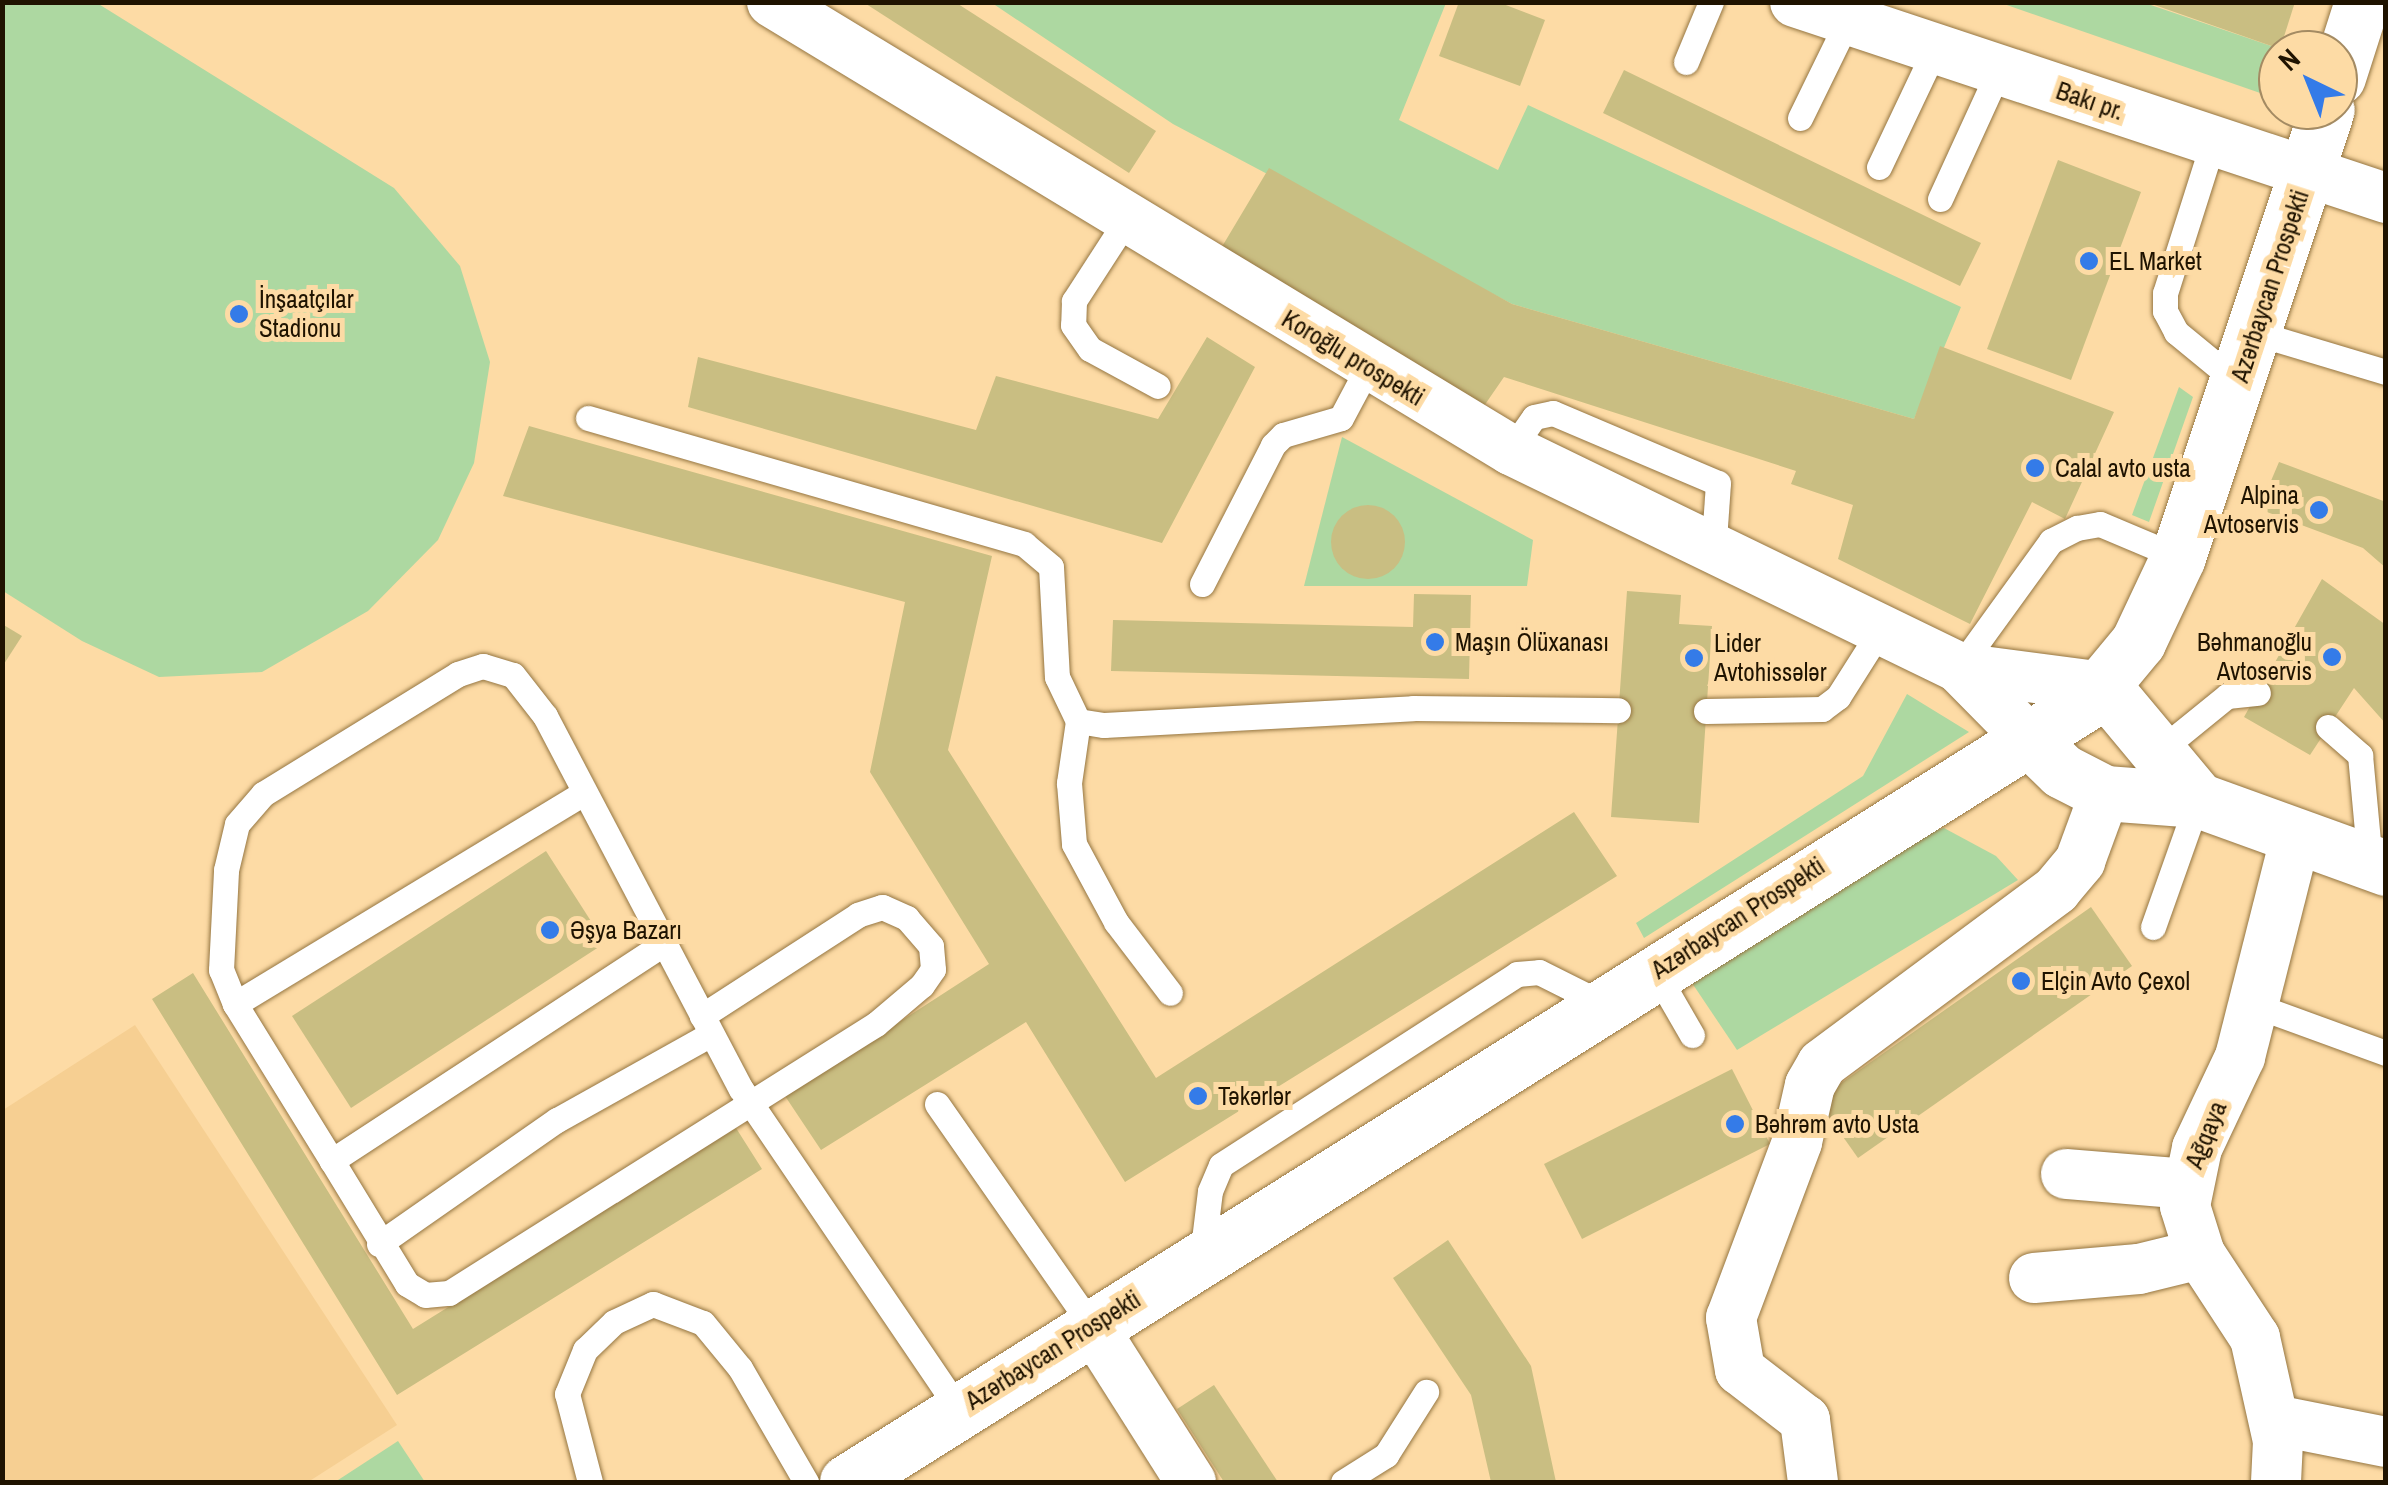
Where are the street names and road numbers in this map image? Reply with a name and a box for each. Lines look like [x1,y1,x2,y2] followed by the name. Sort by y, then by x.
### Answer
[2052,75,2128,127] street label: Bakı pr.
[2225,186,2315,386] street label: Azərbaycan Prospekti
[1276,304,1430,412] street label: Koroğlu prospekti
[1646,851,1830,985] street label: Azərbaycan Prospekti
[2179,1097,2233,1173] street label: Ağqaya
[960,1284,1146,1416] street label: Azərbaycan Prospekti

